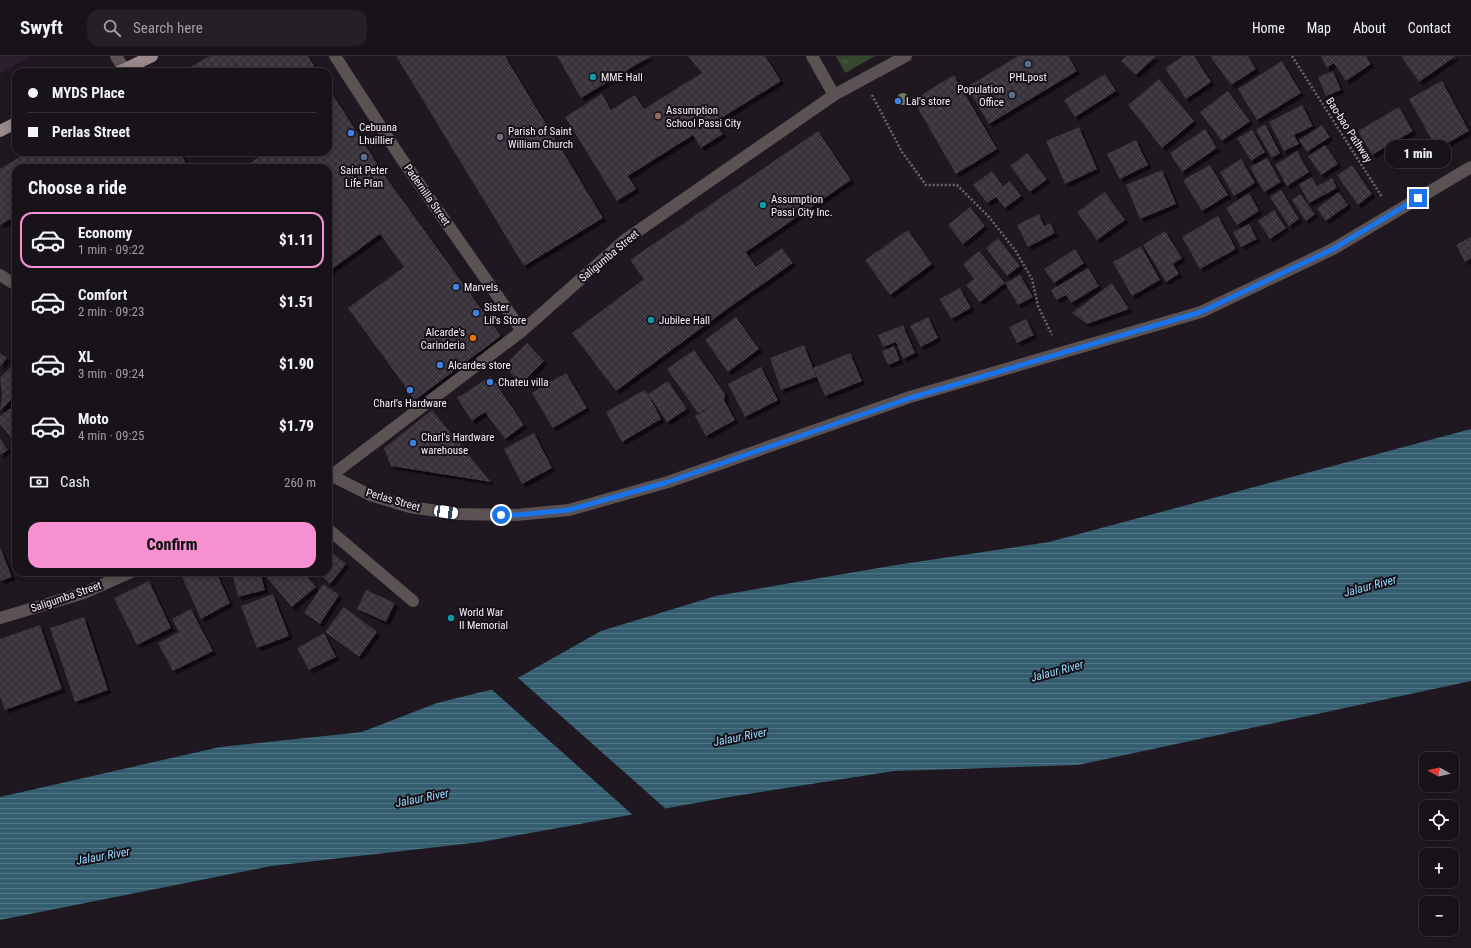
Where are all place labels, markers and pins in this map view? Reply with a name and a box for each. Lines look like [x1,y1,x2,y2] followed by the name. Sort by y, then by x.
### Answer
[1023,59,1033,69] marker: PHLpost
[601,71,643,84] place label: MME Hall
[1009,71,1047,84] place label: PHLpost
[588,72,598,82] marker: MME Hall
[957,83,1004,109] place label: Population Office
[1007,90,1017,100] marker: Population Office
[906,95,950,108] place label: Lal's store
[893,96,903,106] marker: Lal's store
[666,104,742,130] place label: Assumption School Passi City
[653,111,663,121] marker: Assumption School Passi City
[359,121,397,147] place label: Cebuana Lhuillier
[508,125,573,151] place label: Parish of Saint William Church
[346,128,356,138] marker: Cebuana Lhuillier
[495,132,505,142] marker: Parish of Saint William Church
[359,152,369,162] marker: Saint Peter Life Plan
[340,164,388,190] place label: Saint Peter Life Plan
[771,193,833,219] place label: Assumption Passi City Inc.
[758,200,768,210] marker: Assumption Passi City Inc.
[464,281,498,294] place label: Marvels
[451,282,461,292] marker: Marvels
[484,301,526,327] place label: Sister Lil's Store
[471,308,481,318] marker: Sister Lil's Store
[659,314,710,327] place label: Jubilee Hall
[646,315,656,325] marker: Jubilee Hall
[421,326,465,352] place label: Alcarde's Carinderia
[468,333,478,343] marker: Alcarde's Carinderia
[448,359,511,372] place label: Alcardes store
[435,360,445,370] marker: Alcardes store
[498,376,549,389] place label: Chateu villa
[485,377,495,387] marker: Chateu villa
[405,385,415,395] marker: Charl's Hardware
[373,397,447,410] place label: Charl's Hardware
[421,431,494,457] place label: Charl's Hardware warehouse
[408,438,418,448] marker: Charl's Hardware warehouse
[459,606,508,632] place label: World War II Memorial
[446,613,456,623] marker: World War II Memorial

